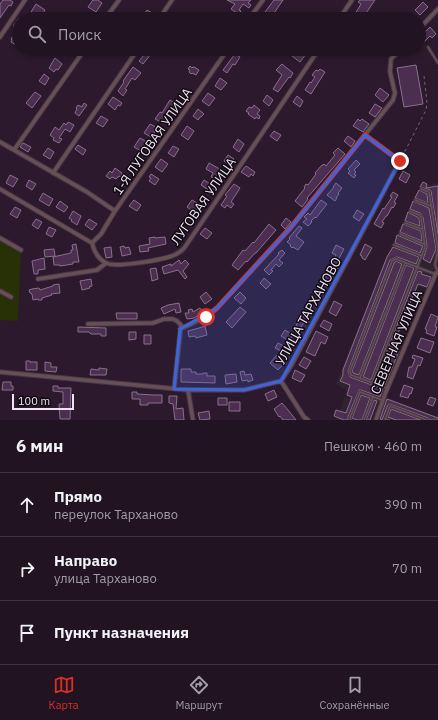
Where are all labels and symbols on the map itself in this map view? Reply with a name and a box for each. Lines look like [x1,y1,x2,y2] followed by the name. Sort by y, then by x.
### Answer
[109,84,196,198] street label: 1-Я ЛУГОВАЯ УЛИЦА
[391,152,409,170] route end
[167,154,240,248] street label: ЛУГОВАЯ УЛИЦА
[272,254,345,368] street label: УЛИЦА ТАРХАНОВО
[367,287,426,397] street label: СЕВЕРНАЯ УЛИЦА
[197,308,215,326] route start
[12,392,74,411] scale bar

